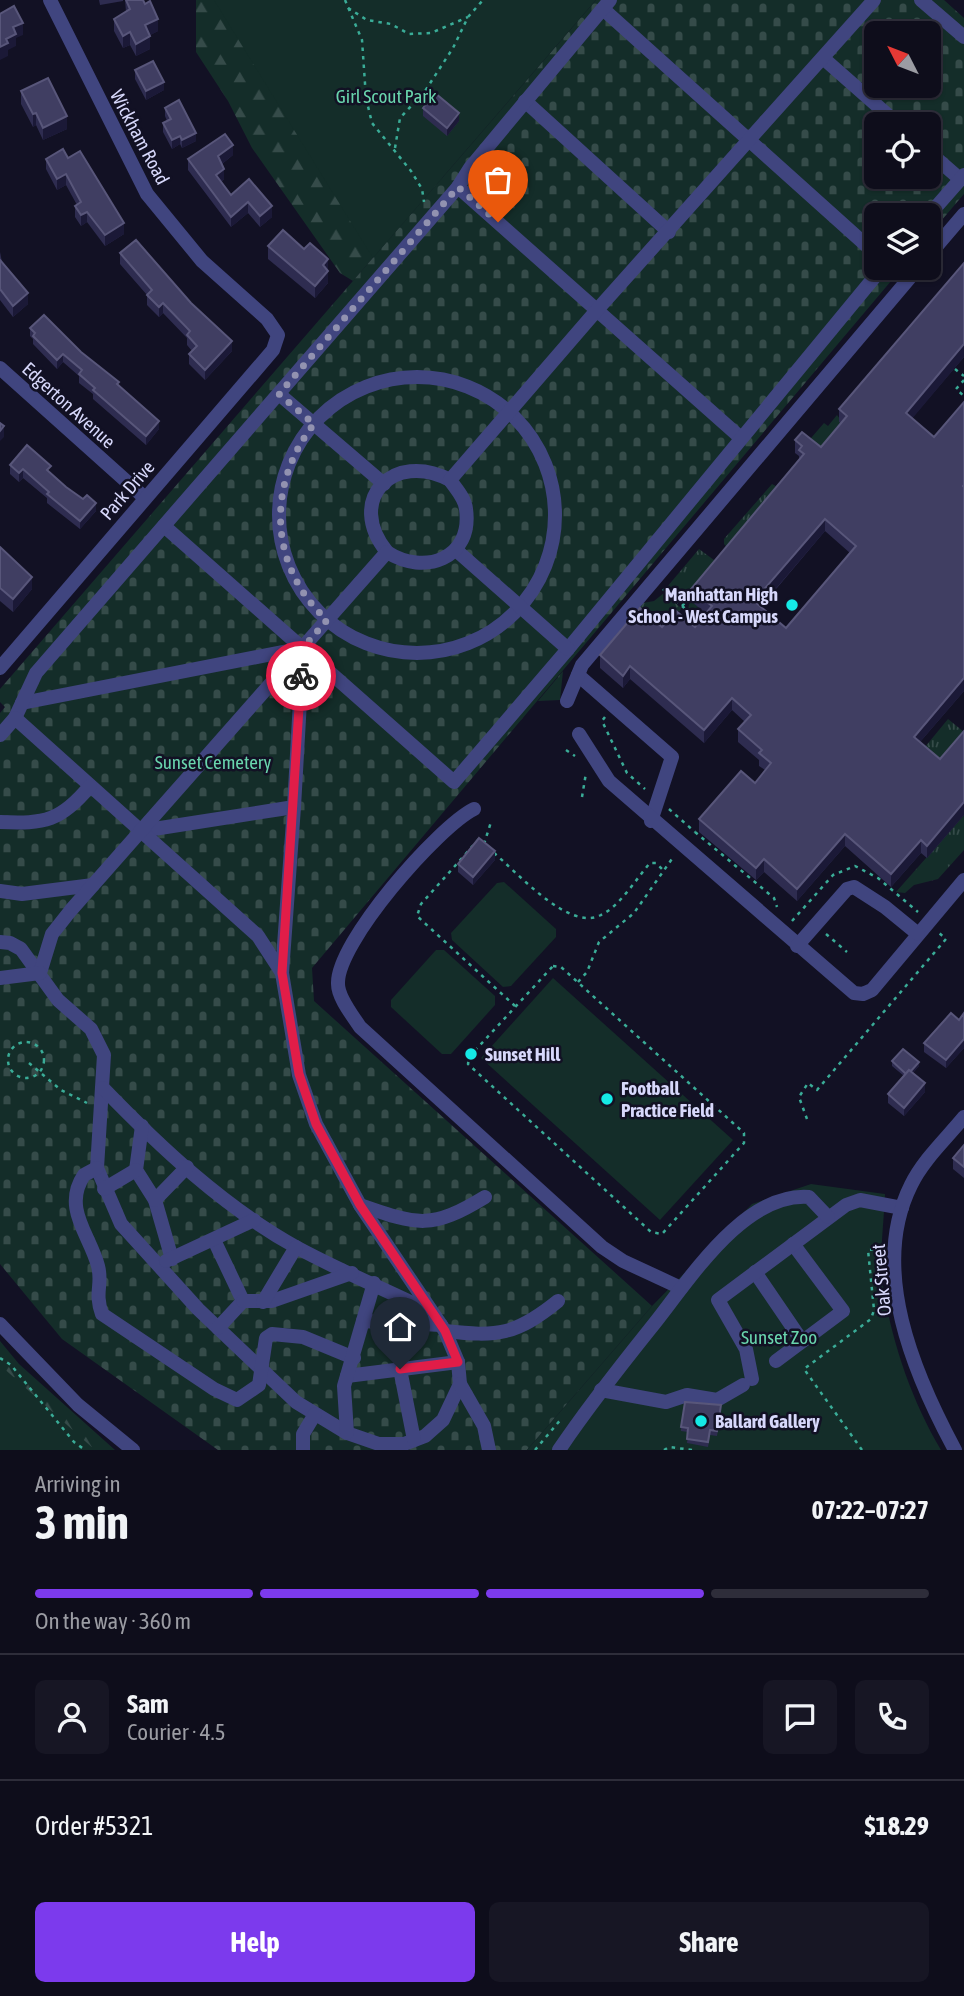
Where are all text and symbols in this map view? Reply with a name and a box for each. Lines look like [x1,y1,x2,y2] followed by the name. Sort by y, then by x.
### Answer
[864,21,942,98] north arrow
[864,21,941,280] map controls
[336,85,437,107] park label: Girl Scout Park
[106,86,174,188] street label: Wickham Road
[864,112,941,189] button: locate
[468,150,528,222] pin
[479,161,517,199] icon: bag
[864,203,941,280] button: layers
[18,357,120,453] street label: Edgerton Avenue
[95,456,159,524] street label: Park Drive
[628,583,778,627] place label: Manhattan High School - West Campus
[784,597,800,613] marker: Manhattan High School - West Campus
[266,641,336,711] courier
[282,657,320,695] icon: bike
[155,751,271,773] park label: Sunset Cemetery
[485,1043,561,1065] place label: Sunset Hill
[463,1046,479,1062] marker: Sunset Hill
[621,1077,714,1121] place label: Football Practice Field
[599,1091,615,1107] marker: Football Practice Field
[867,1243,895,1317] street label: Oak Street
[370,1297,430,1369] pin
[381,1308,419,1346] icon: home
[741,1326,817,1348] park label: Sunset Zoo
[715,1410,820,1432] place label: Ballard Gallery
[693,1413,709,1429] marker: Ballard Gallery
[35,1471,121,1497] text: Arriving in
[812,1495,929,1525] text: 07:22–07:27
[35,1496,129,1549] text: 3 min
[35,1608,191,1634] text: On the way · 360 m
[35,1680,109,1754] button: person
[763,1680,837,1754] button: chat
[855,1680,929,1754] button: phone
[127,1689,169,1719] text: Sam
[127,1719,226,1745] text: Courier · 4.5
[35,1811,154,1841] text: Order #5321
[865,1811,929,1841] text: $18.29
[35,1902,475,1982] button: Help
[489,1902,929,1982] button: Share

